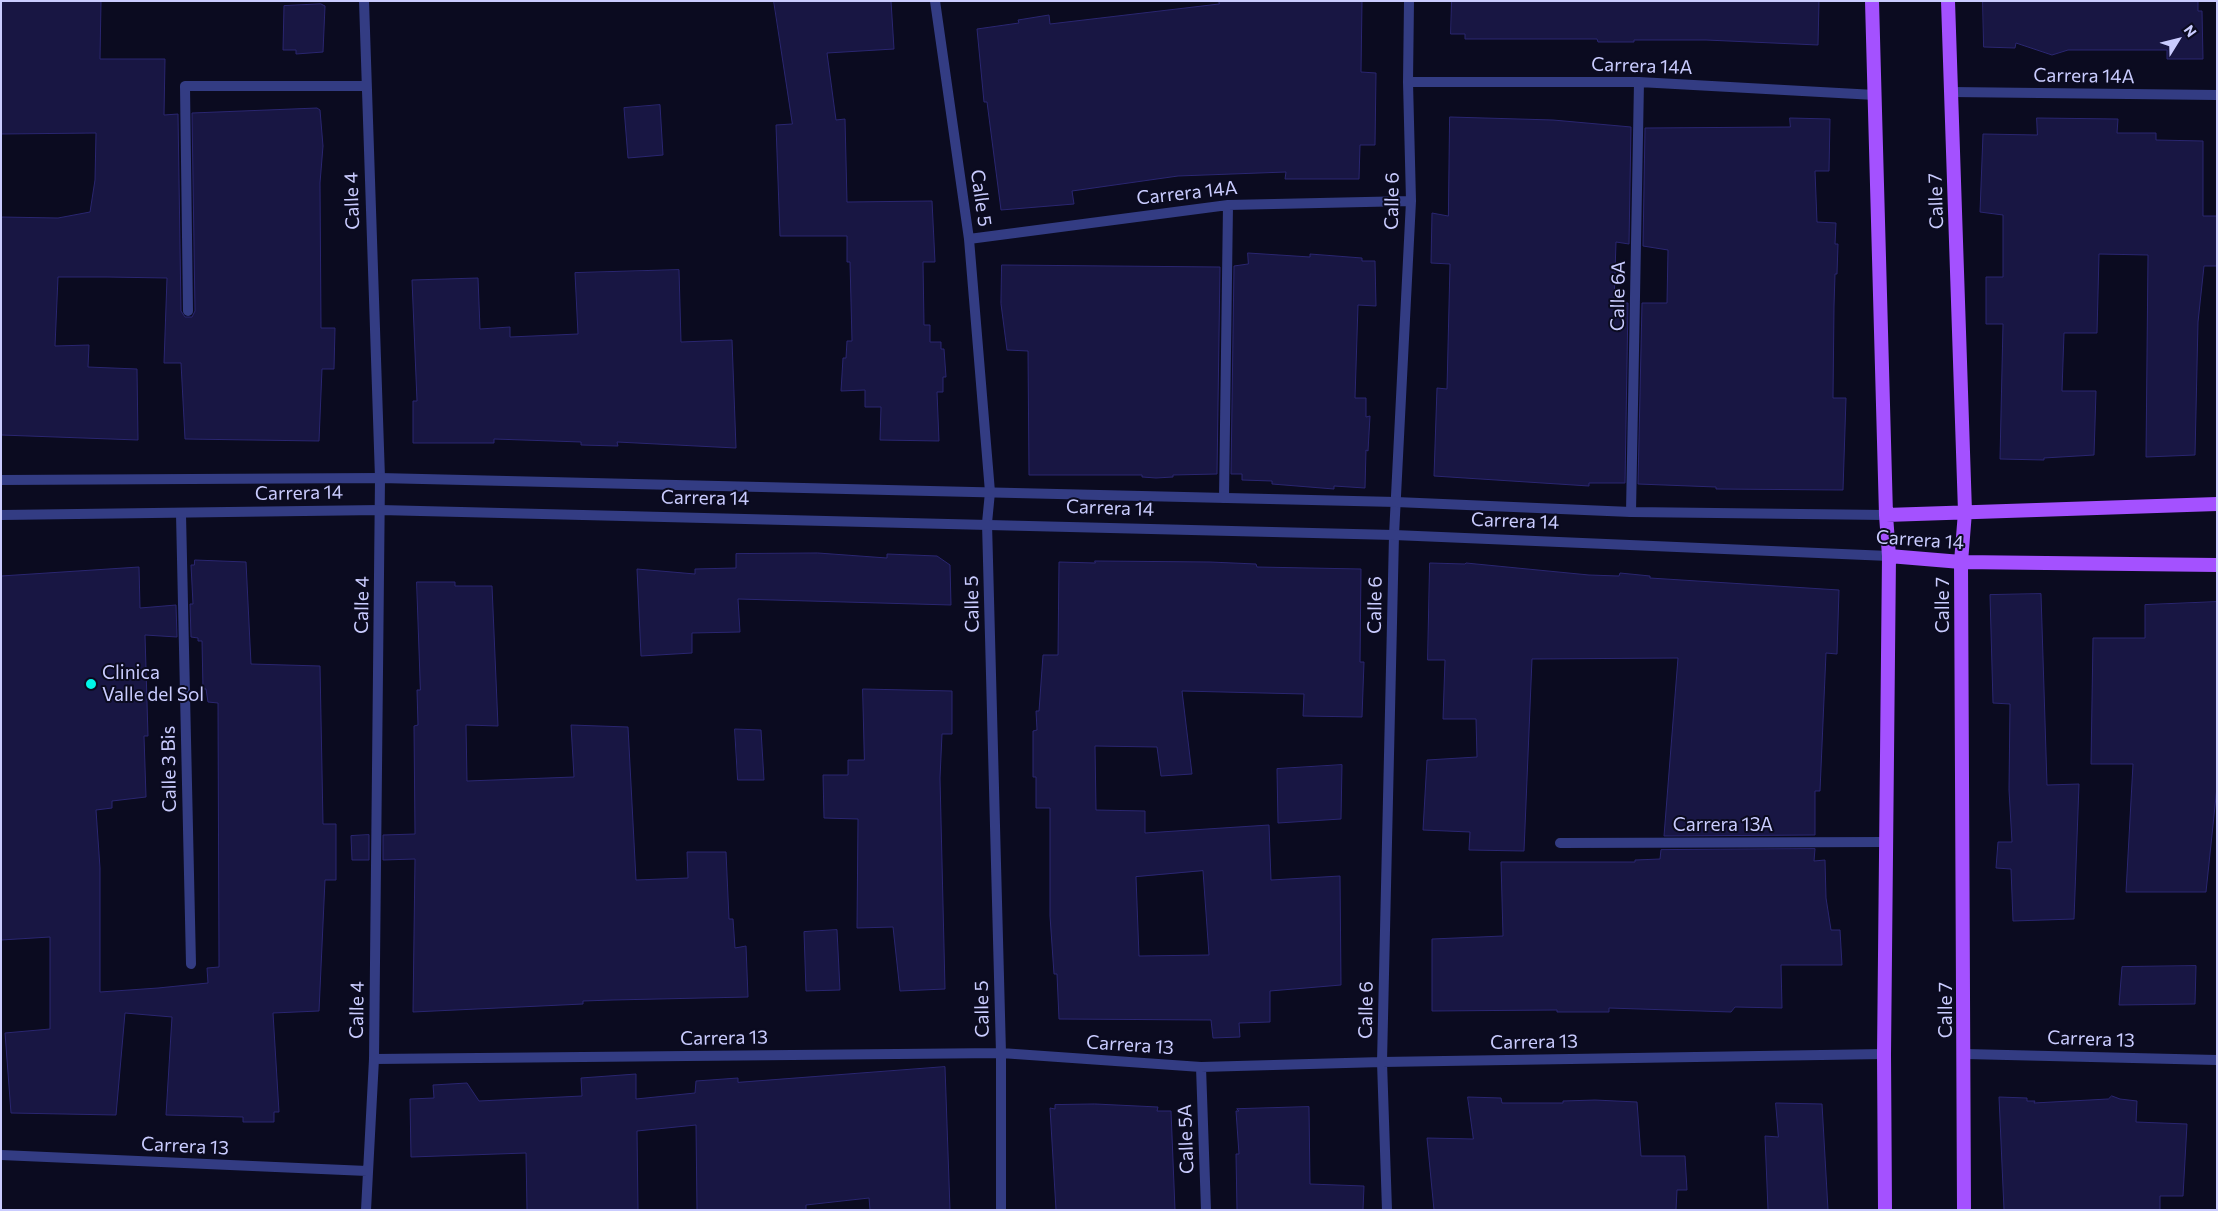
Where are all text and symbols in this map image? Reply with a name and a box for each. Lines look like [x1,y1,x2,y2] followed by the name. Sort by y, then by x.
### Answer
[2153,15,2203,65] north arrow
[2181,22,2201,40] text: N
[1591,53,1693,79] street label: Carrera 14A
[2033,64,2135,88] street label: Carrera 14A
[966,168,996,228] street label: Calle 5
[340,172,364,230] street label: Calle 4
[1380,172,1404,230] street label: Calle 6
[1924,172,1948,230] street label: Calle 7
[1135,176,1239,210] street label: Carrera 14A
[1606,261,1630,331] street label: Calle 6A
[255,481,343,505] street label: Carrera 14
[661,486,749,510] street label: Carrera 14
[1065,495,1155,521] street label: Carrera 14
[1470,508,1560,534] street label: Carrera 14
[1875,526,1965,554] street label: Carrera 14
[960,575,984,633] street label: Calle 5
[350,576,374,634] street label: Calle 4
[1363,576,1387,634] street label: Calle 6
[1932,577,1954,633] street label: Calle 7
[102,662,204,706] place label: Clinica Valle del Sol
[84,677,98,691] marker: Clinica Valle del Sol
[157,726,181,812] street label: Calle 3 Bis
[1673,814,1773,836] street label: Carrera 13A
[970,980,994,1038] street label: Calle 5
[345,981,369,1039] street label: Calle 4
[1354,981,1378,1039] street label: Calle 6
[1935,982,1957,1038] street label: Calle 7
[680,1026,768,1050] street label: Carrera 13
[2047,1026,2135,1052] street label: Carrera 13
[1490,1030,1578,1054] street label: Carrera 13
[1085,1031,1175,1059] street label: Carrera 13
[1173,1104,1199,1174] street label: Calle 5A
[141,1132,229,1160] street label: Carrera 13

